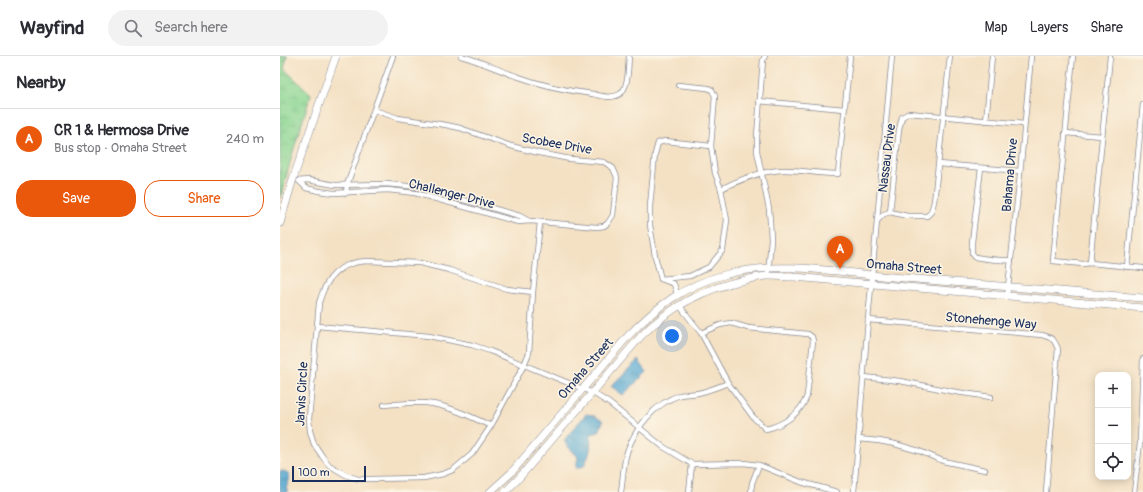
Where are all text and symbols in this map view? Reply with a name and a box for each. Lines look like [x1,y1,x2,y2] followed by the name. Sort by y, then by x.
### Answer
[108,10,388,46] search box
[20,16,84,40] text: Wayfind
[122,17,144,39] icon: search
[154,18,228,37] text: Search here
[985,19,1008,36] text: Map
[1030,19,1068,36] text: Layers
[1090,19,1123,36] text: Share
[16,72,65,93] text: Nearby
[54,121,189,140] text: CR 1 & Hermosa Drive
[875,122,899,194] street label: Nassau Drive
[520,130,594,158] street label: Scobee Drive
[25,131,33,147] text: A
[226,131,264,147] text: 240 m
[999,137,1021,213] street label: Bahama Drive
[54,140,187,156] text: Bus stop · Omaha Street
[407,176,497,213] street label: Challenger Drive
[16,180,136,217] button: Save
[144,180,264,217] button: Share
[827,236,853,269] pin: A
[865,256,943,278] street label: Omaha Street
[945,309,1038,333] street label: Stonehenge Way
[662,326,682,346] your location
[555,334,617,403] street label: Omaha Street
[292,361,312,427] street label: Jarvis Circle
[1095,372,1131,480] map controls
[1095,372,1131,408] button: +
[1095,408,1131,444] button: −
[1095,444,1131,480] button: locate
[292,464,366,483] scale bar
[298,466,329,479] text: 100 m

